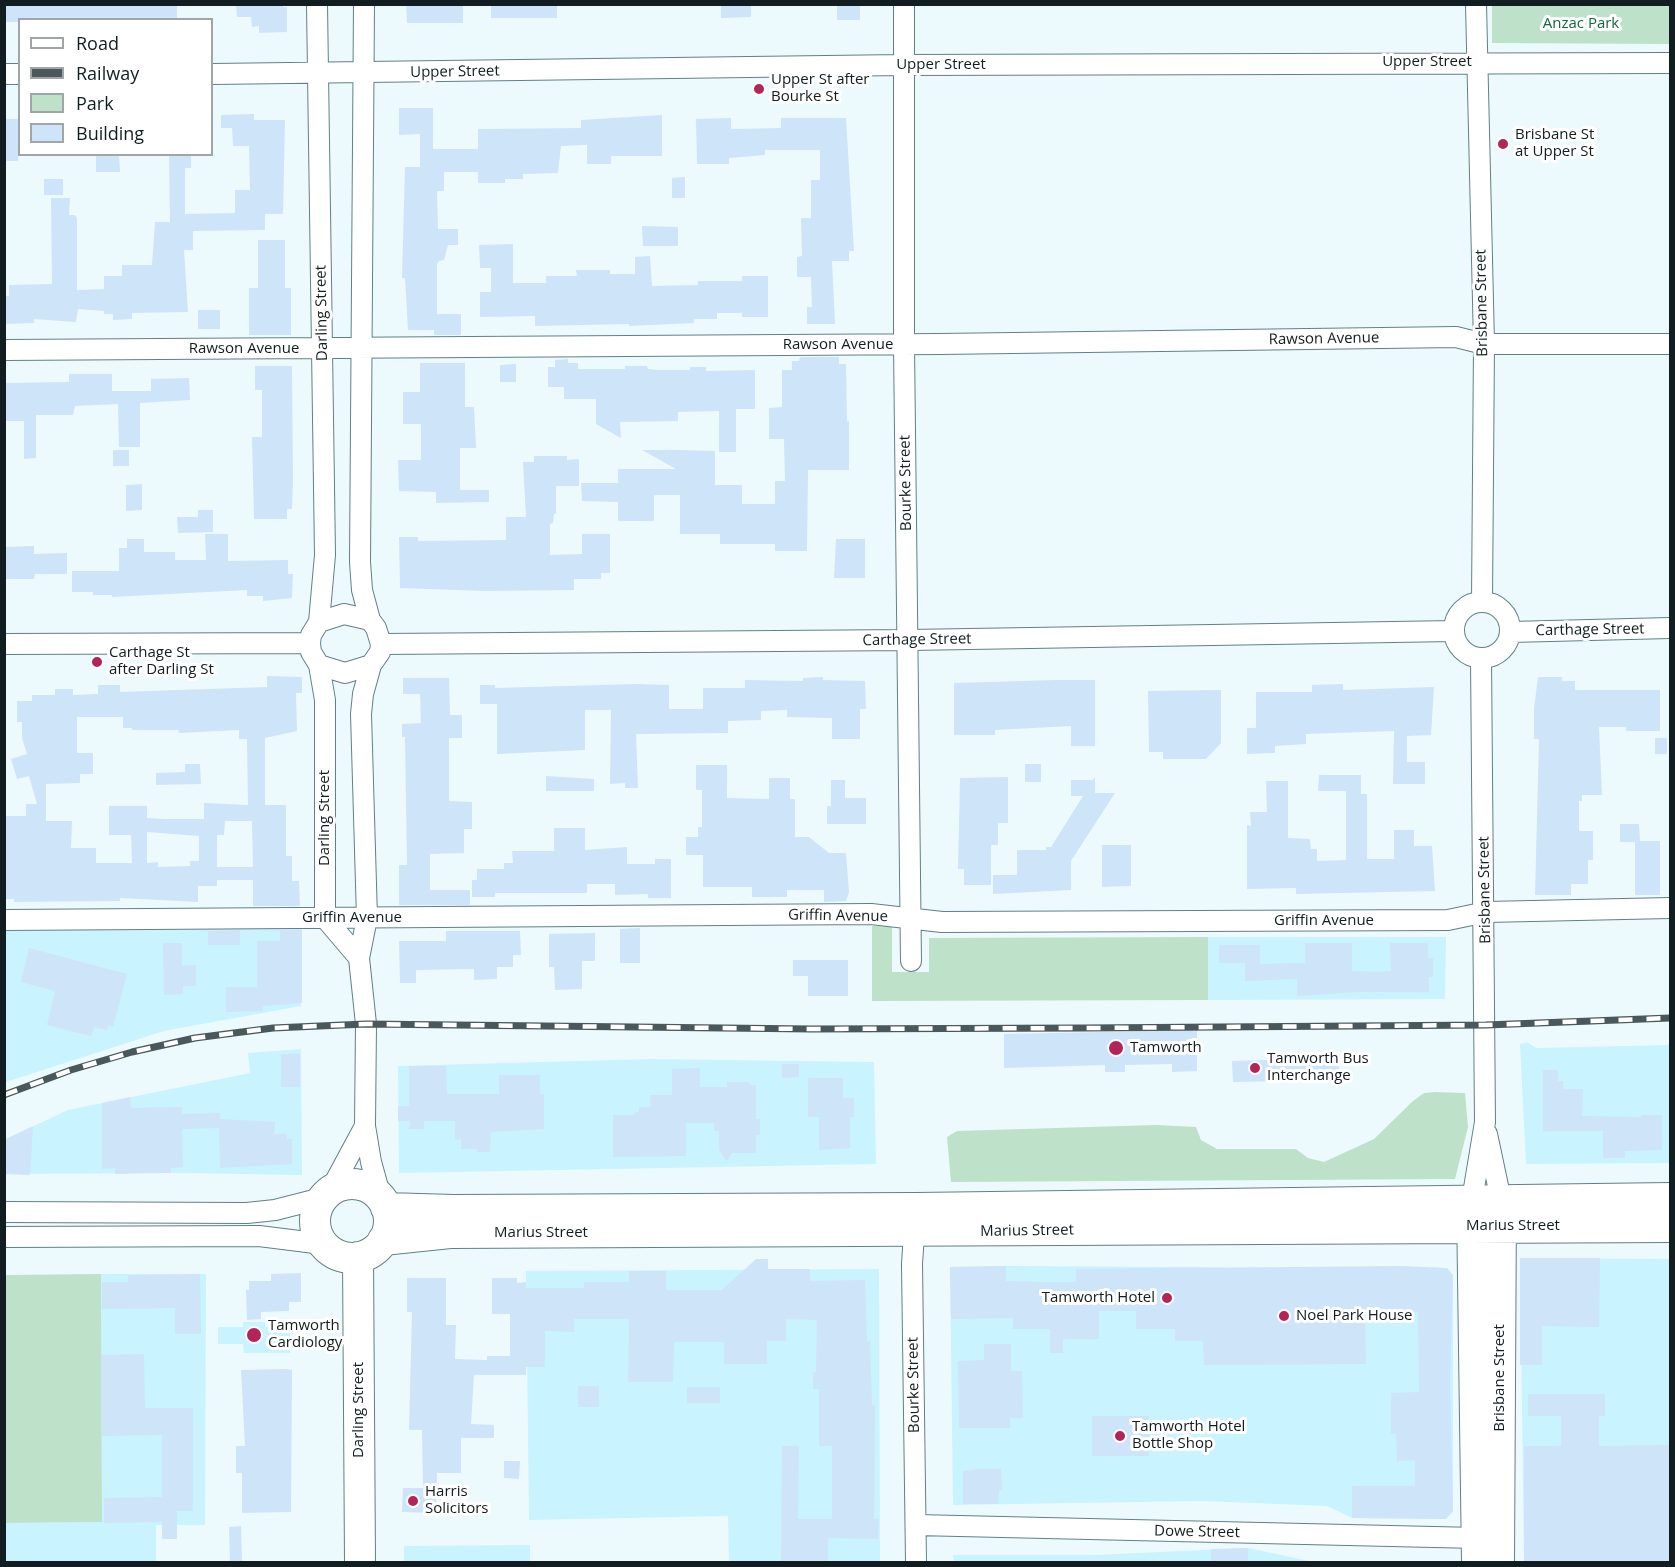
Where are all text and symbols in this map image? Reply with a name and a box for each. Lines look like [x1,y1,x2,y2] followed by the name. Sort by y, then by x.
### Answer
[1543,15,1619,33] park label: Anzac Park
[18,18,213,156] legend
[76,31,119,55] text: Road
[1382,53,1472,71] street label: Upper Street
[896,56,986,74] street label: Upper Street
[76,61,139,85] text: Railway
[410,62,500,82] street label: Upper Street
[771,71,869,106] place label: Upper St after Bourke St
[752,82,766,96] marker: Upper St after Bourke St
[76,91,114,115] text: Park
[76,121,144,145] text: Building
[1515,126,1594,161] place label: Brisbane St at Upper St
[1496,137,1510,151] marker: Brisbane St at Upper St
[1472,249,1492,357] street label: Brisbane Street
[312,265,332,361] street label: Darling Street
[1268,329,1380,349] street label: Rawson Avenue
[783,336,893,354] street label: Rawson Avenue
[189,340,299,358] street label: Rawson Avenue
[896,435,916,531] street label: Bourke Street
[1535,620,1645,640] street label: Carthage Street
[862,630,972,650] street label: Carthage Street
[109,644,214,679] place label: Carthage St after Darling St
[90,655,104,669] marker: Carthage St after Darling St
[316,770,334,866] street label: Darling Street
[1475,836,1495,944] street label: Brisbane Street
[788,906,888,926] street label: Griffin Avenue
[302,909,402,927] street label: Griffin Avenue
[1274,912,1374,930] street label: Griffin Avenue
[1107,1039,1125,1057] marker: Tamworth
[1130,1039,1202,1057] place label: Tamworth
[1267,1050,1369,1085] place label: Tamworth Bus Interchange
[1248,1061,1262,1075] marker: Tamworth Bus Interchange
[1466,1217,1560,1235] street label: Marius Street
[980,1221,1074,1241] street label: Marius Street
[494,1224,588,1242] street label: Marius Street
[1042,1289,1155,1307] place label: Tamworth Hotel
[1160,1291,1174,1305] marker: Tamworth Hotel
[1296,1307,1413,1325] place label: Noel Park House
[1277,1309,1291,1323] marker: Noel Park House
[268,1317,342,1352] place label: Tamworth Cardiology
[1491,1324,1509,1432] street label: Brisbane Street
[245,1326,263,1344] marker: Tamworth Cardiology
[904,1337,924,1433] street label: Bourke Street
[350,1362,368,1458] street label: Darling Street
[1132,1418,1245,1453] place label: Tamworth Hotel Bottle Shop
[1113,1429,1127,1443] marker: Tamworth Hotel Bottle Shop
[425,1483,488,1518] place label: Harris Solicitors
[406,1494,420,1508] marker: Harris Solicitors
[1154,1522,1240,1542] street label: Dowe Street

